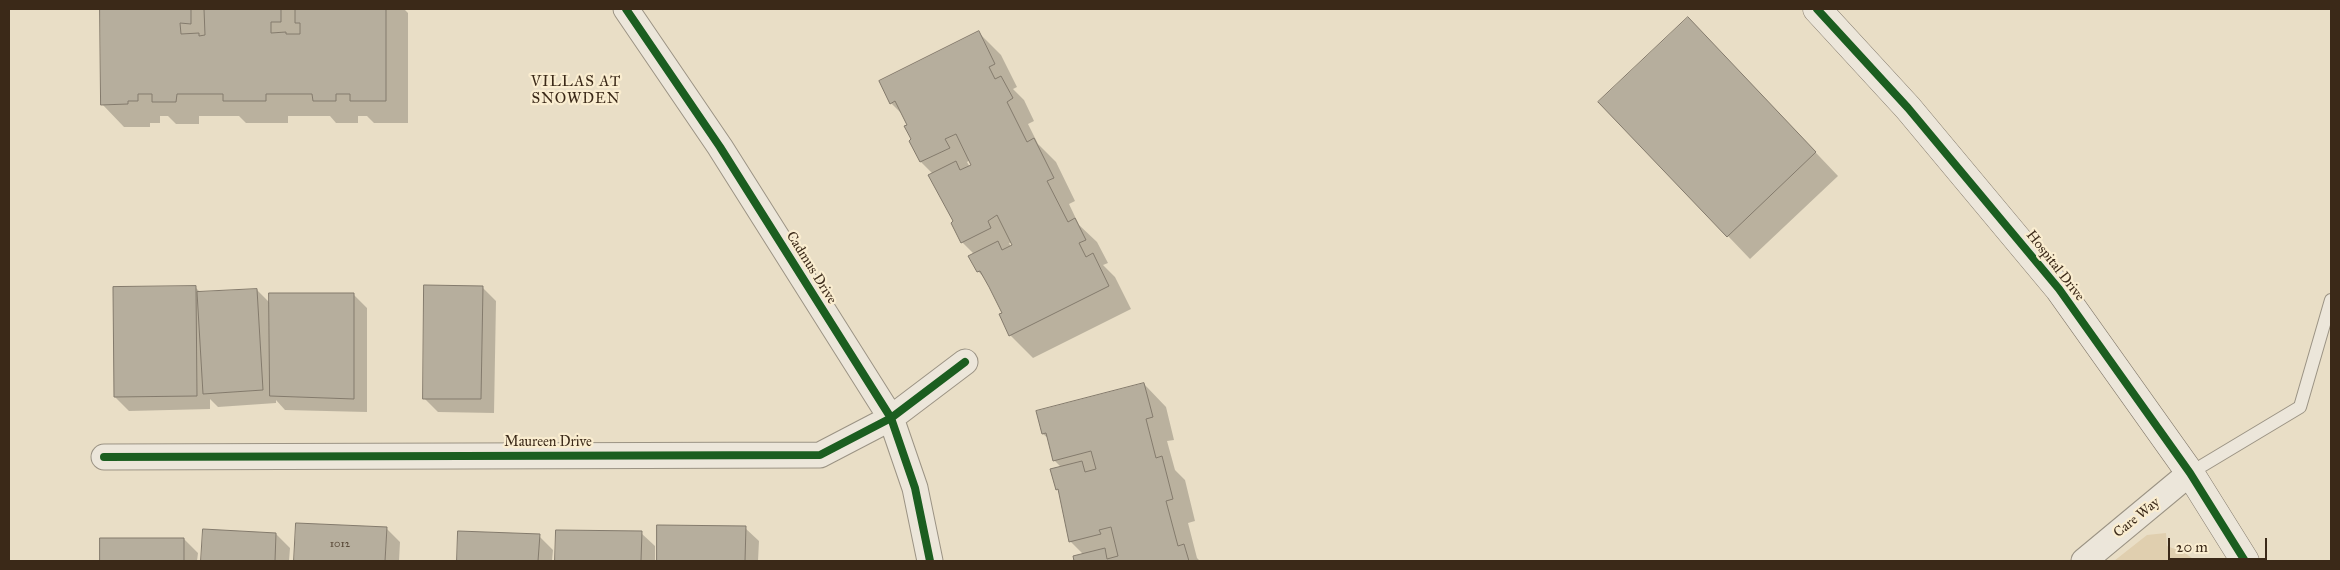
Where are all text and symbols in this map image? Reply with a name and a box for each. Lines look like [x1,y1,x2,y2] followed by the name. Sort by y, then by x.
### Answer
[530,73,622,108] district label: VILLAS AT SNOWDEN
[2022,227,2088,305] street label: Hospital Drive
[782,229,840,307] street label: Cadmus Drive
[504,435,592,451] street label: Maureen Drive
[2111,494,2163,542] street label: Care Way
[2170,528,2269,560] scale bar
[330,537,350,551] house number: 1012
[2176,538,2208,556] text: 20 m

